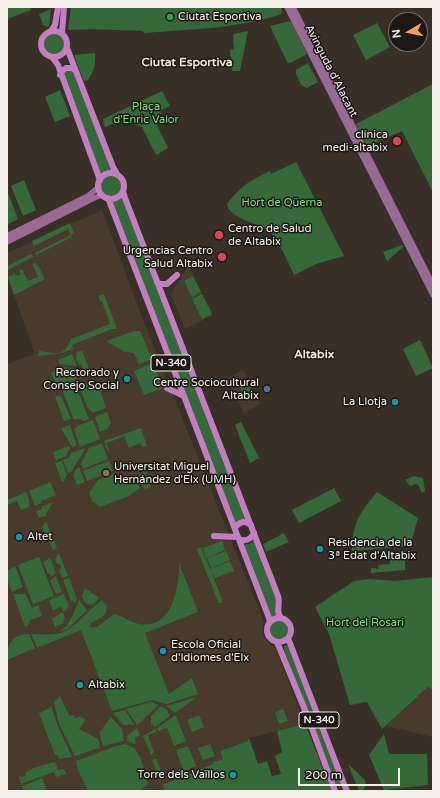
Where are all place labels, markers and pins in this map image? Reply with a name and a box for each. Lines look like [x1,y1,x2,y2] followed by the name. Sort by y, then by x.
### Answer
[178,10,261,24] place label: Ciutat Esportiva
[165,12,175,22] marker: Ciutat Esportiva
[323,128,388,154] place label: clínica medi-altabix
[391,135,403,147] marker: clínica medi-altabix
[228,222,311,248] place label: Centro de Salud de Altabix
[213,229,225,241] marker: Centro de Salud de Altabix
[123,244,213,270] place label: Urgencias Centro Salud Altabix
[216,251,228,263] marker: Urgencias Centro Salud Altabix
[43,366,119,392] place label: Rectorado y Consejo Social
[122,374,132,384] marker: Rectorado y Consejo Social
[153,376,259,402] place label: Centre Sociocultural Altabix
[262,384,272,394] marker: Centre Sociocultural Altabix
[343,395,387,409] place label: La Llotja
[390,397,400,407] marker: La Llotja
[114,460,236,486] place label: Universitat Miguel Hernández d'Elx (UMH)
[101,468,111,478] marker: Universitat Miguel Hernández d'Elx (UMH)
[27,530,52,544] place label: Altet
[14,532,24,542] marker: Altet
[328,536,416,562] place label: Residencia de la 3ª Edat d'Altabix
[315,544,325,554] marker: Residencia de la 3ª Edat d'Altabix
[171,638,249,664] place label: Escola Oficial d'Idiomes d'Elx
[158,646,168,656] marker: Escola Oficial d'Idiomes d'Elx
[88,678,125,692] place label: Altabix
[75,680,85,690] marker: Altabix
[138,768,225,782] place label: Torre dels Vaïllos
[228,770,238,780] marker: Torre dels Vaïllos

